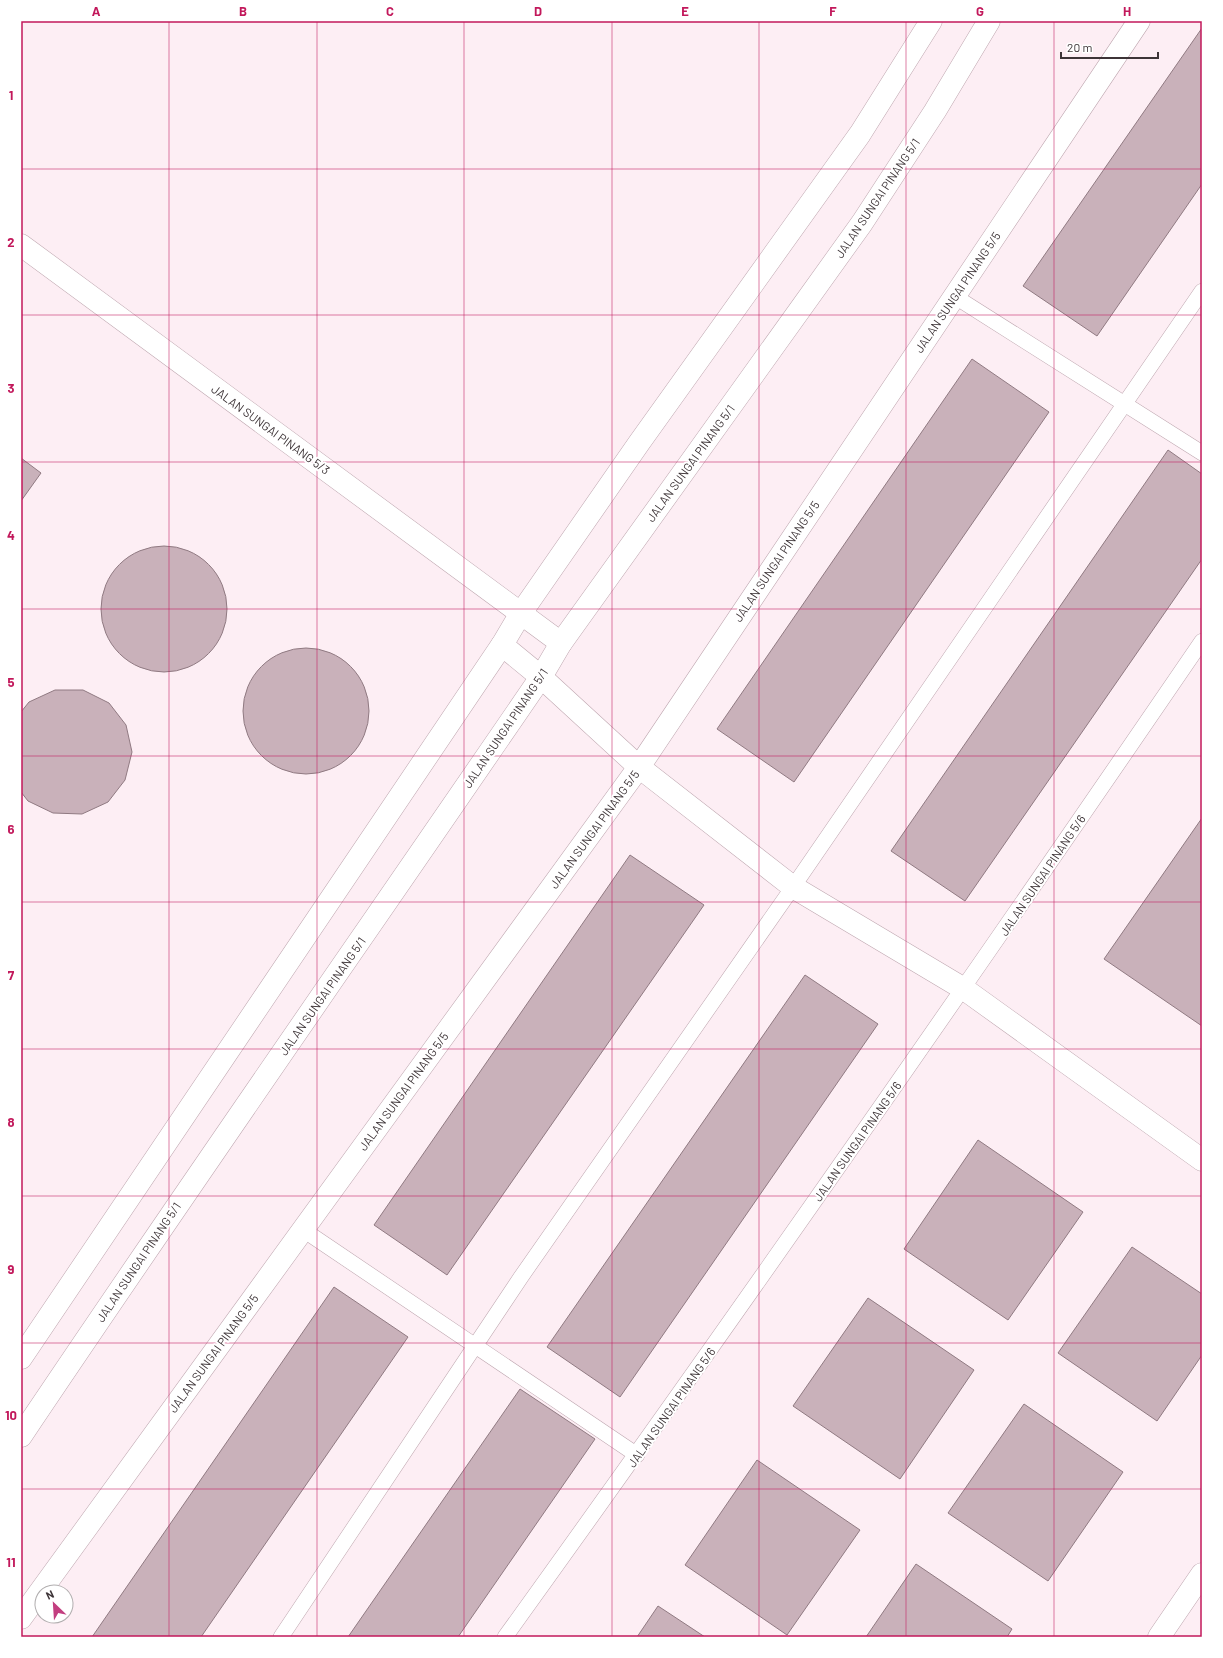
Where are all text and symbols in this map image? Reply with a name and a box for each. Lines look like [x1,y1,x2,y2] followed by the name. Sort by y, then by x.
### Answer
[92,3,101,19] text: A
[239,3,247,19] text: B
[386,3,394,19] text: C
[534,3,542,19] text: D
[681,3,689,19] text: E
[829,3,837,19] text: F
[976,3,984,19] text: G
[1123,3,1131,19] text: H
[1061,34,1158,60] scale bar
[1067,40,1093,54] text: 20 m
[9,87,13,103] text: 1
[832,136,922,260] street label: JALAN SUNGAI PINANG 5/1
[911,229,1003,355] street label: JALAN SUNGAI PINANG 5/5
[7,234,15,250] text: 2
[7,380,15,396] text: 3
[209,381,333,477] street label: JALAN SUNGAI PINANG 5/3
[643,402,737,524] street label: JALAN SUNGAI PINANG 5/1
[730,498,822,624] street label: JALAN SUNGAI PINANG 5/5
[7,527,15,543] text: 4
[460,666,550,790] street label: JALAN SUNGAI PINANG 5/1
[7,674,15,690] text: 5
[546,767,642,891] street label: JALAN SUNGAI PINANG 5/5
[996,812,1088,938] street label: JALAN SUNGAI PINANG 5/6
[8,821,15,837] text: 6
[276,934,368,1058] street label: JALAN SUNGAI PINANG 5/1
[8,967,15,983] text: 7
[355,1029,451,1153] street label: JALAN SUNGAI PINANG 5/5
[810,1078,904,1204] street label: JALAN SUNGAI PINANG 5/6
[7,1114,15,1130] text: 8
[93,1200,183,1324] street label: JALAN SUNGAI PINANG 5/1
[8,1261,15,1277] text: 9
[165,1291,261,1415] street label: JALAN SUNGAI PINANG 5/5
[624,1344,718,1470] street label: JALAN SUNGAI PINANG 5/6
[5,1407,17,1423] text: 10
[6,1554,16,1570] text: 11
[34,1584,74,1624] north arrow
[43,1587,56,1602] text: N

